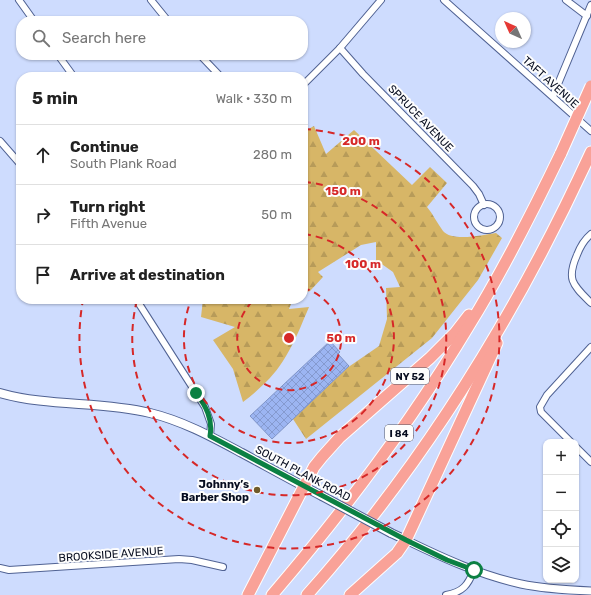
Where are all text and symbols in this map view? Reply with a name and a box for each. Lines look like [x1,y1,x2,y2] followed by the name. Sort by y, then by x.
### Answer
[495,12,531,48] north arrow
[16,16,308,60] search box
[30,27,52,49] icon: search
[62,29,146,47] text: Search here
[520,54,581,111] street label: TAFT AVENUE
[385,82,456,155] street label: SPRUCE AVENUE
[32,88,78,108] text: 5 min
[216,91,292,106] text: Walk · 330 m
[342,134,380,148] text: 200 m
[70,138,139,156] text: Continue
[32,144,54,166] icon: ahead
[253,147,292,162] text: 280 m
[70,156,177,171] text: South Plank Road
[325,184,361,198] text: 150 m
[70,198,145,216] text: Turn right
[32,204,54,226] icon: right
[261,207,292,222] text: 50 m
[70,216,147,231] text: Fifth Avenue
[345,257,381,271] text: 100 m
[32,264,54,286] icon: arrive
[70,266,225,284] text: Arrive at destination
[282,331,296,345] centre of rings
[326,331,356,345] text: 50 m
[391,368,429,384] road number: NY 52
[187,384,205,402] route end
[385,425,413,441] road number: I 84
[543,439,579,583] map controls
[543,439,579,475] button: +
[253,443,353,504] street label: SOUTH PLANK ROAD
[543,475,579,511] button: −
[181,478,249,504] place label: Johnny’s Barber Shop
[252,485,262,495] marker: Johnny’s Barber Shop
[543,511,579,547] button: locate
[58,544,164,565] street label: BROOKSIDE AVENUE
[543,547,579,583] button: layers
[465,561,483,579] route start

